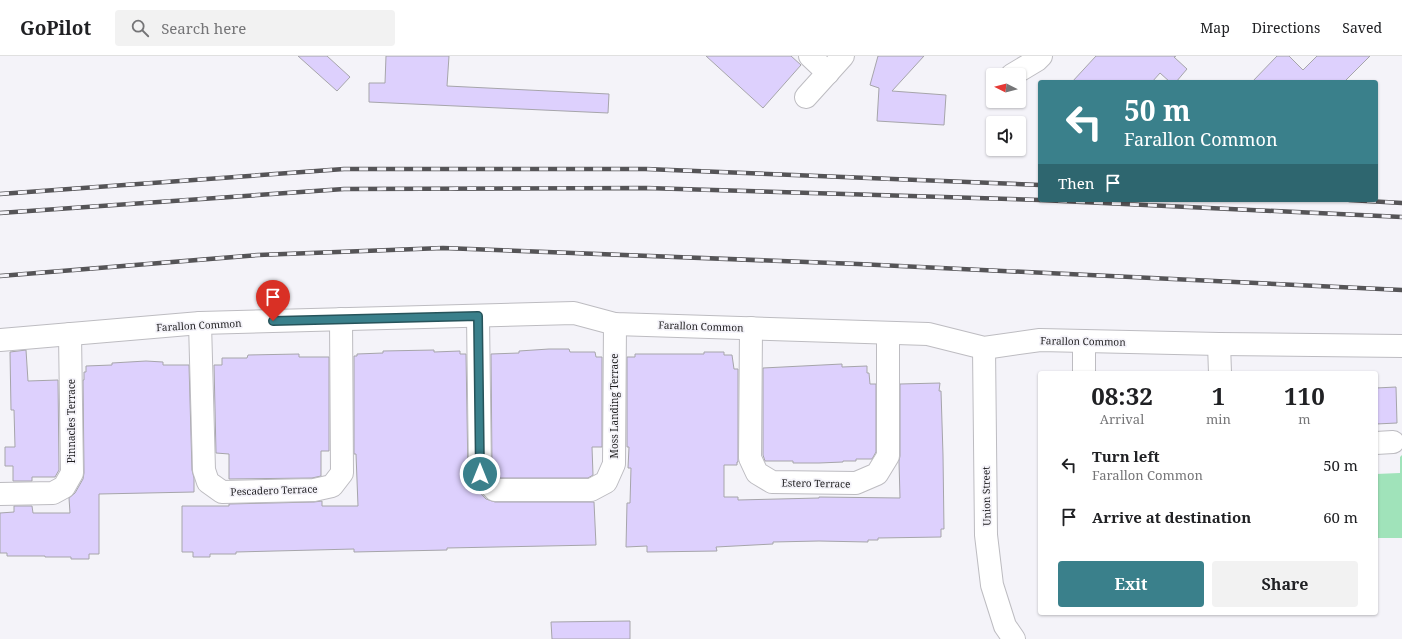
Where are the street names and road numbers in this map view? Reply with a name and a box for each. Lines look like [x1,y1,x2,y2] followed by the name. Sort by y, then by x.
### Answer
[156,316,243,334] street label: Farallon Common
[658,318,744,335] street label: Farallon Common
[1040,333,1126,349] street label: Farallon Common
[607,354,621,458] street label: Moss Landing Terrace
[64,379,78,463] street label: Pinnacles Terrace
[978,466,994,526] street label: Union Street
[781,475,851,491] street label: Estero Terrace
[230,481,318,499] street label: Pescadero Terrace

